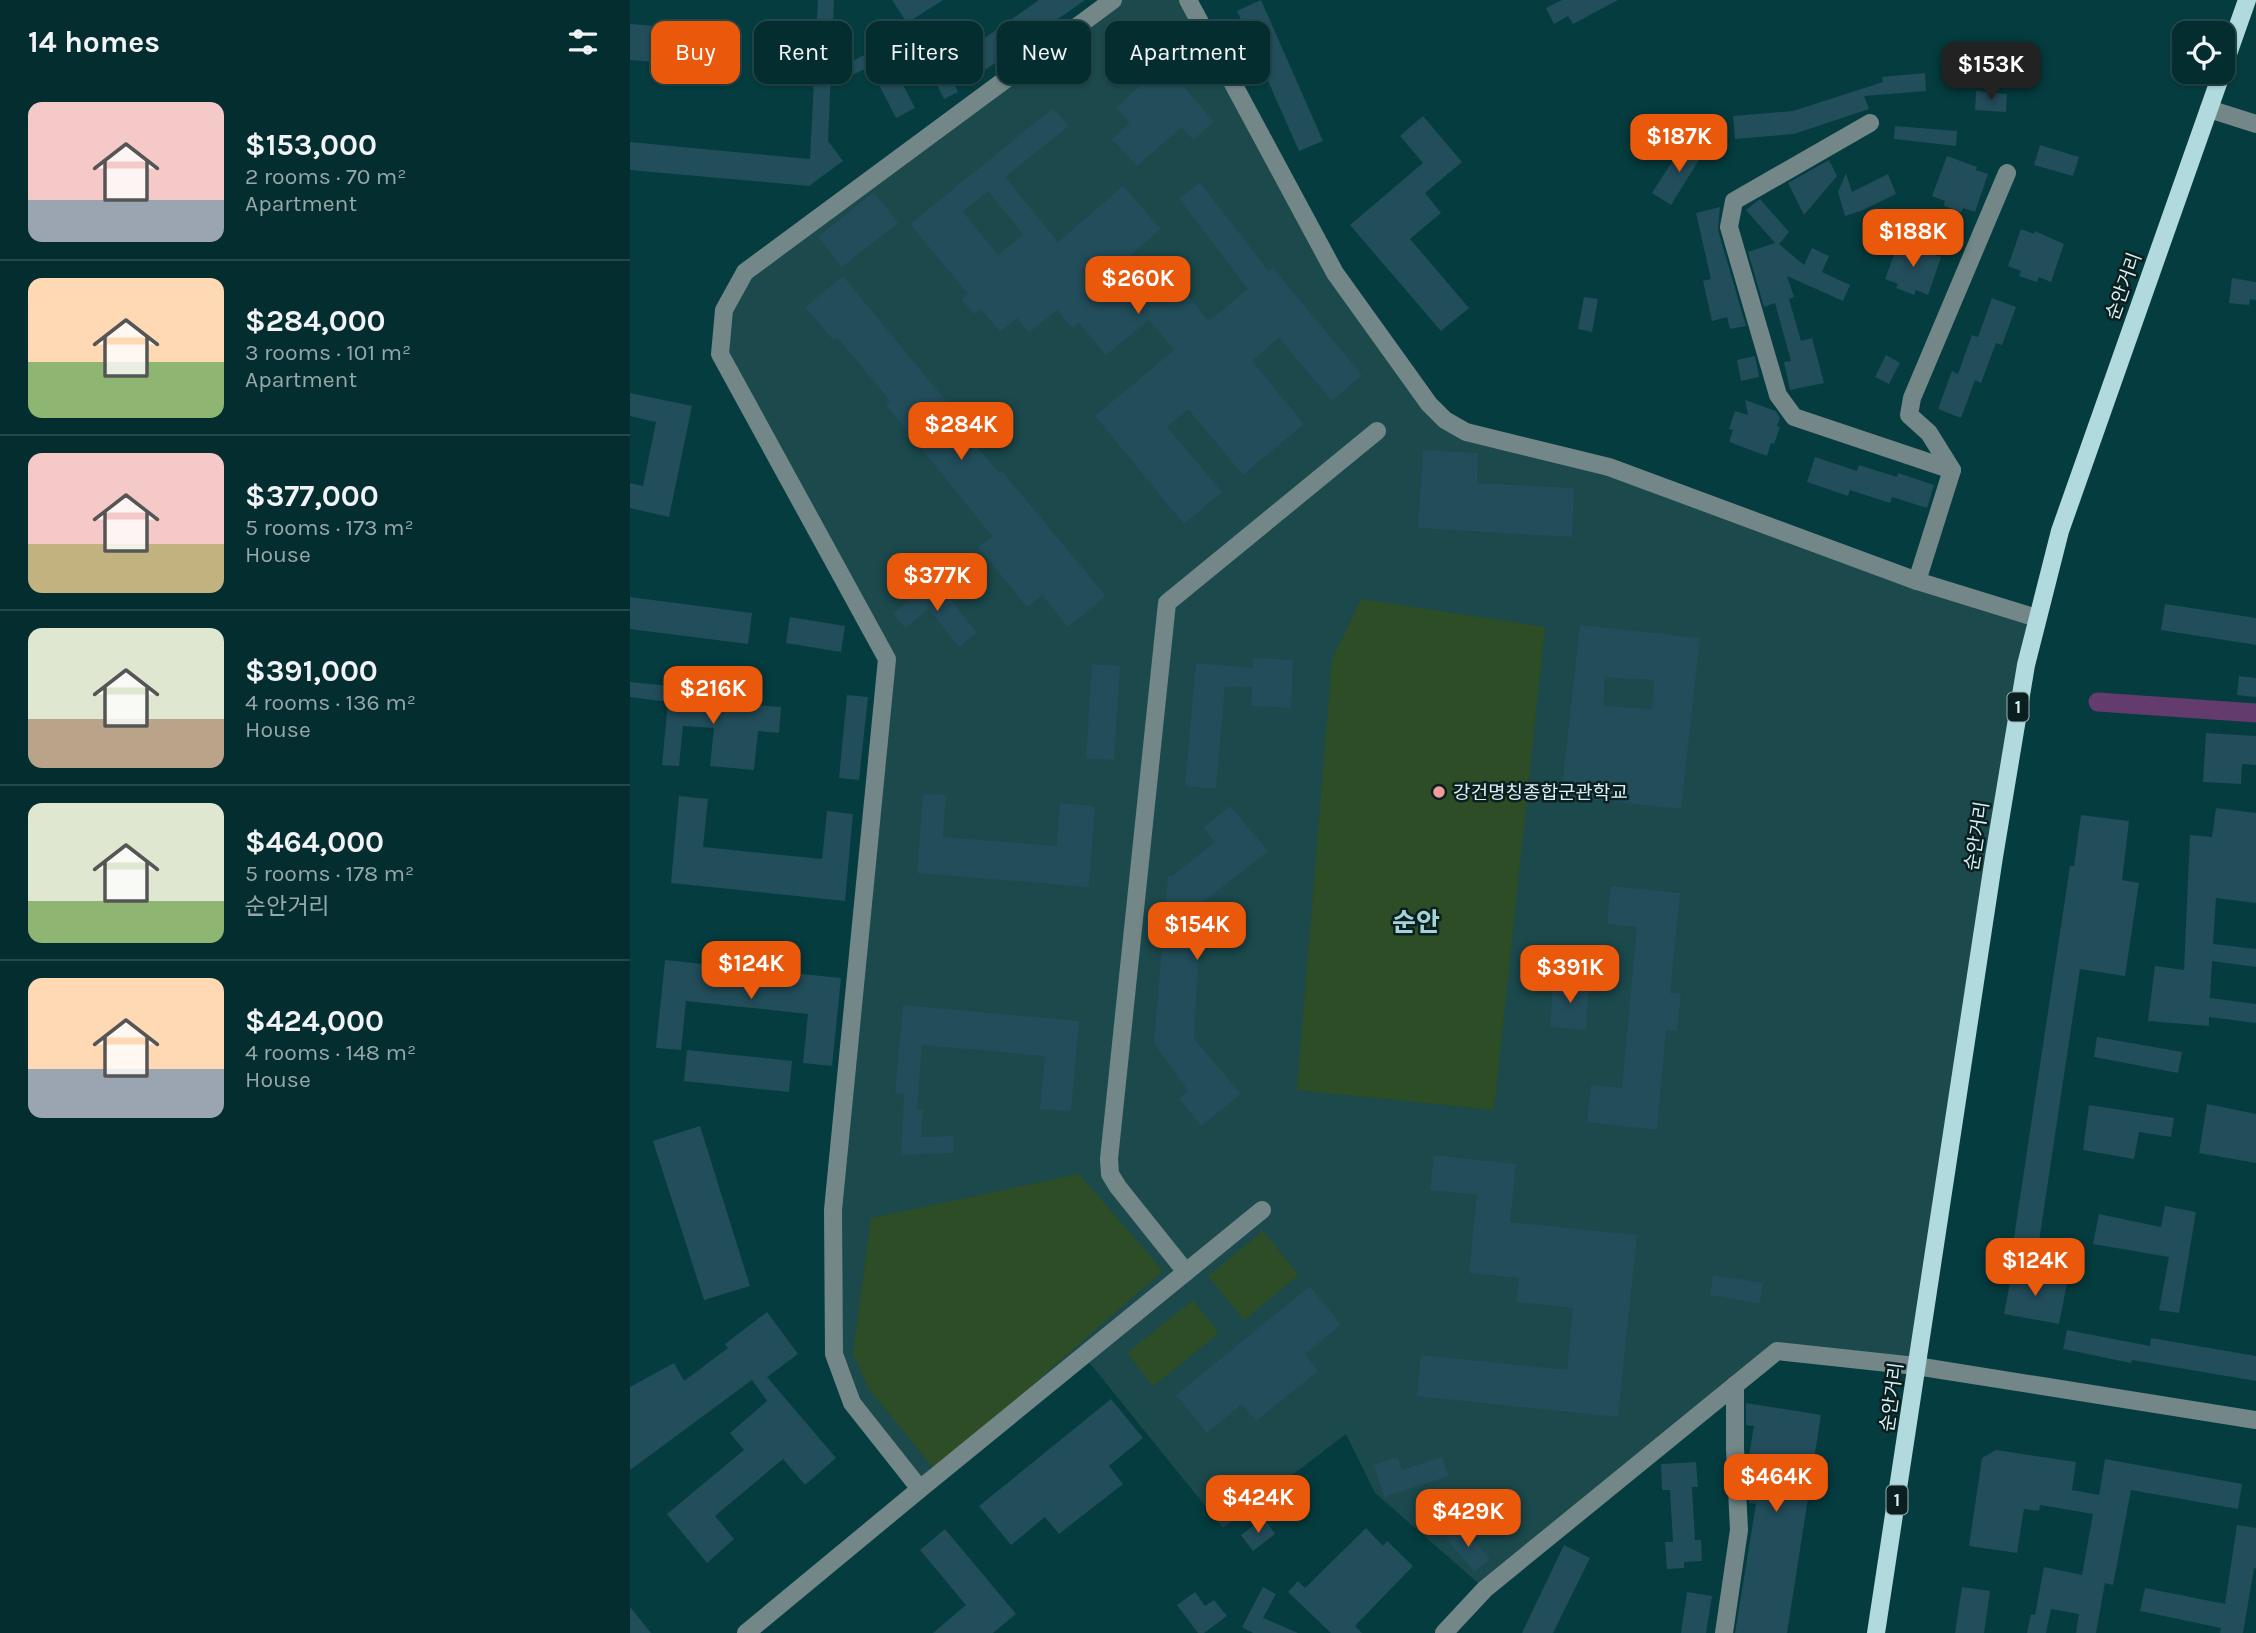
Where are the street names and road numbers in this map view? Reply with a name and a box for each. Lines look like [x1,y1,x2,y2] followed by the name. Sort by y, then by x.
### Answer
[2102,250,2146,323] street label: 순안거리
[2008,692,2028,722] road number: 1
[1961,800,1993,872] street label: 순안거리
[1876,1361,1908,1433] street label: 순안거리
[1886,1485,1908,1514] road number: 1

